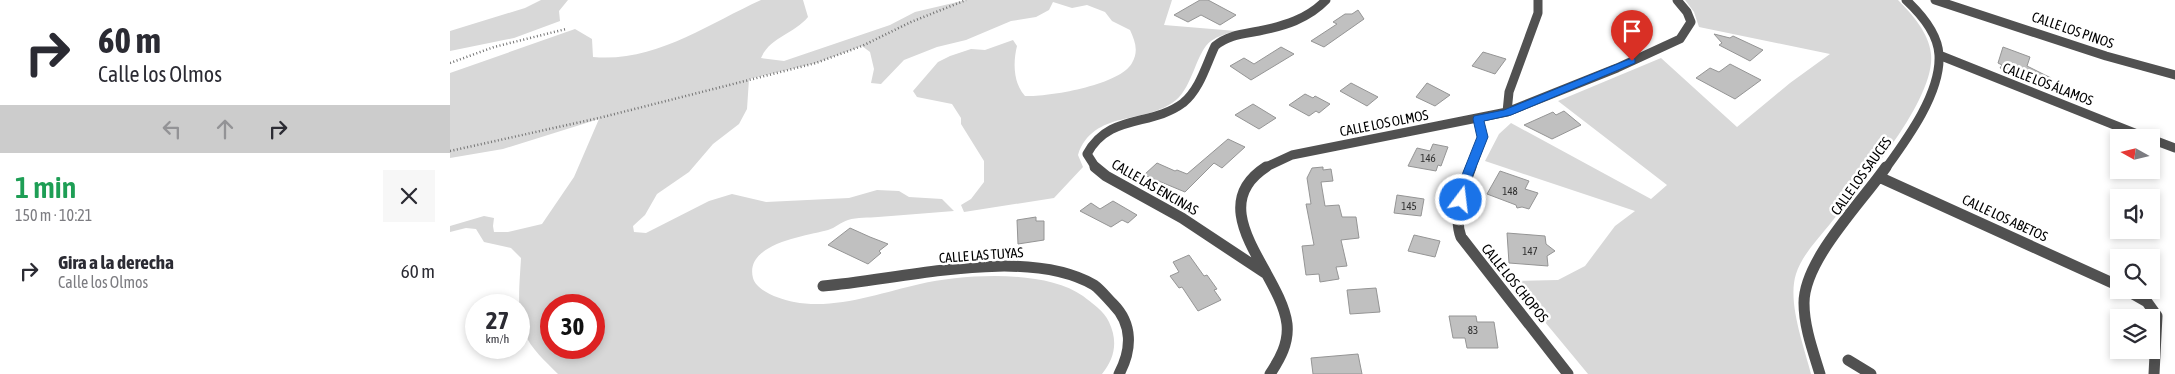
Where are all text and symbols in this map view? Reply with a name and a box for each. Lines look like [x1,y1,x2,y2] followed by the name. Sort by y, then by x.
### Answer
[2030,8,2116,52] street label: CALLE LOS PINOS
[1611,10,1653,61] pin
[1618,17,1646,45] icon: arrive
[15,20,80,85] icon: right
[98,20,161,60] text: 60 m
[2001,59,2096,109] street label: CALLE LOS ÁLAMOS
[98,61,222,87] text: Calle los Olmos
[1338,107,1430,139] street label: CALLE LOS OLMOS
[158,115,186,143] icon: left
[211,115,239,143] icon: ahead
[264,115,292,143] icon: right
[2110,129,2160,179] north arrow
[2110,129,2160,359] map controls
[1827,134,1895,218] street label: CALLE LOS SAUCES
[1420,152,1436,164] house number: 146
[1109,156,1201,218] street label: CALLE LAS ENCINAS
[15,170,76,204] text: 1 min
[383,170,435,222] button: close
[1434,173,1486,225] position arrow
[1502,185,1518,197] house number: 148
[2110,189,2160,239] button: sound
[1960,191,2050,245] street label: CALLE LOS ABETOS
[1401,200,1417,212] house number: 145
[15,206,92,224] text: 150 m · 10:21
[1478,240,1552,326] street label: CALLE LOS CHOPOS
[938,244,1024,266] street label: CALLE LAS TUYAS
[1522,245,1538,257] house number: 147
[2110,249,2160,299] button: search
[58,251,174,273] text: Gira a la derecha
[15,257,43,285] icon: right
[401,260,435,282] text: 60 m
[58,273,148,291] text: Calle los Olmos
[540,294,605,359] speed limit sign: 30
[486,306,509,334] text: 27
[2110,309,2160,359] button: layers
[1468,324,1478,336] house number: 83
[486,332,509,346] text: km/h

